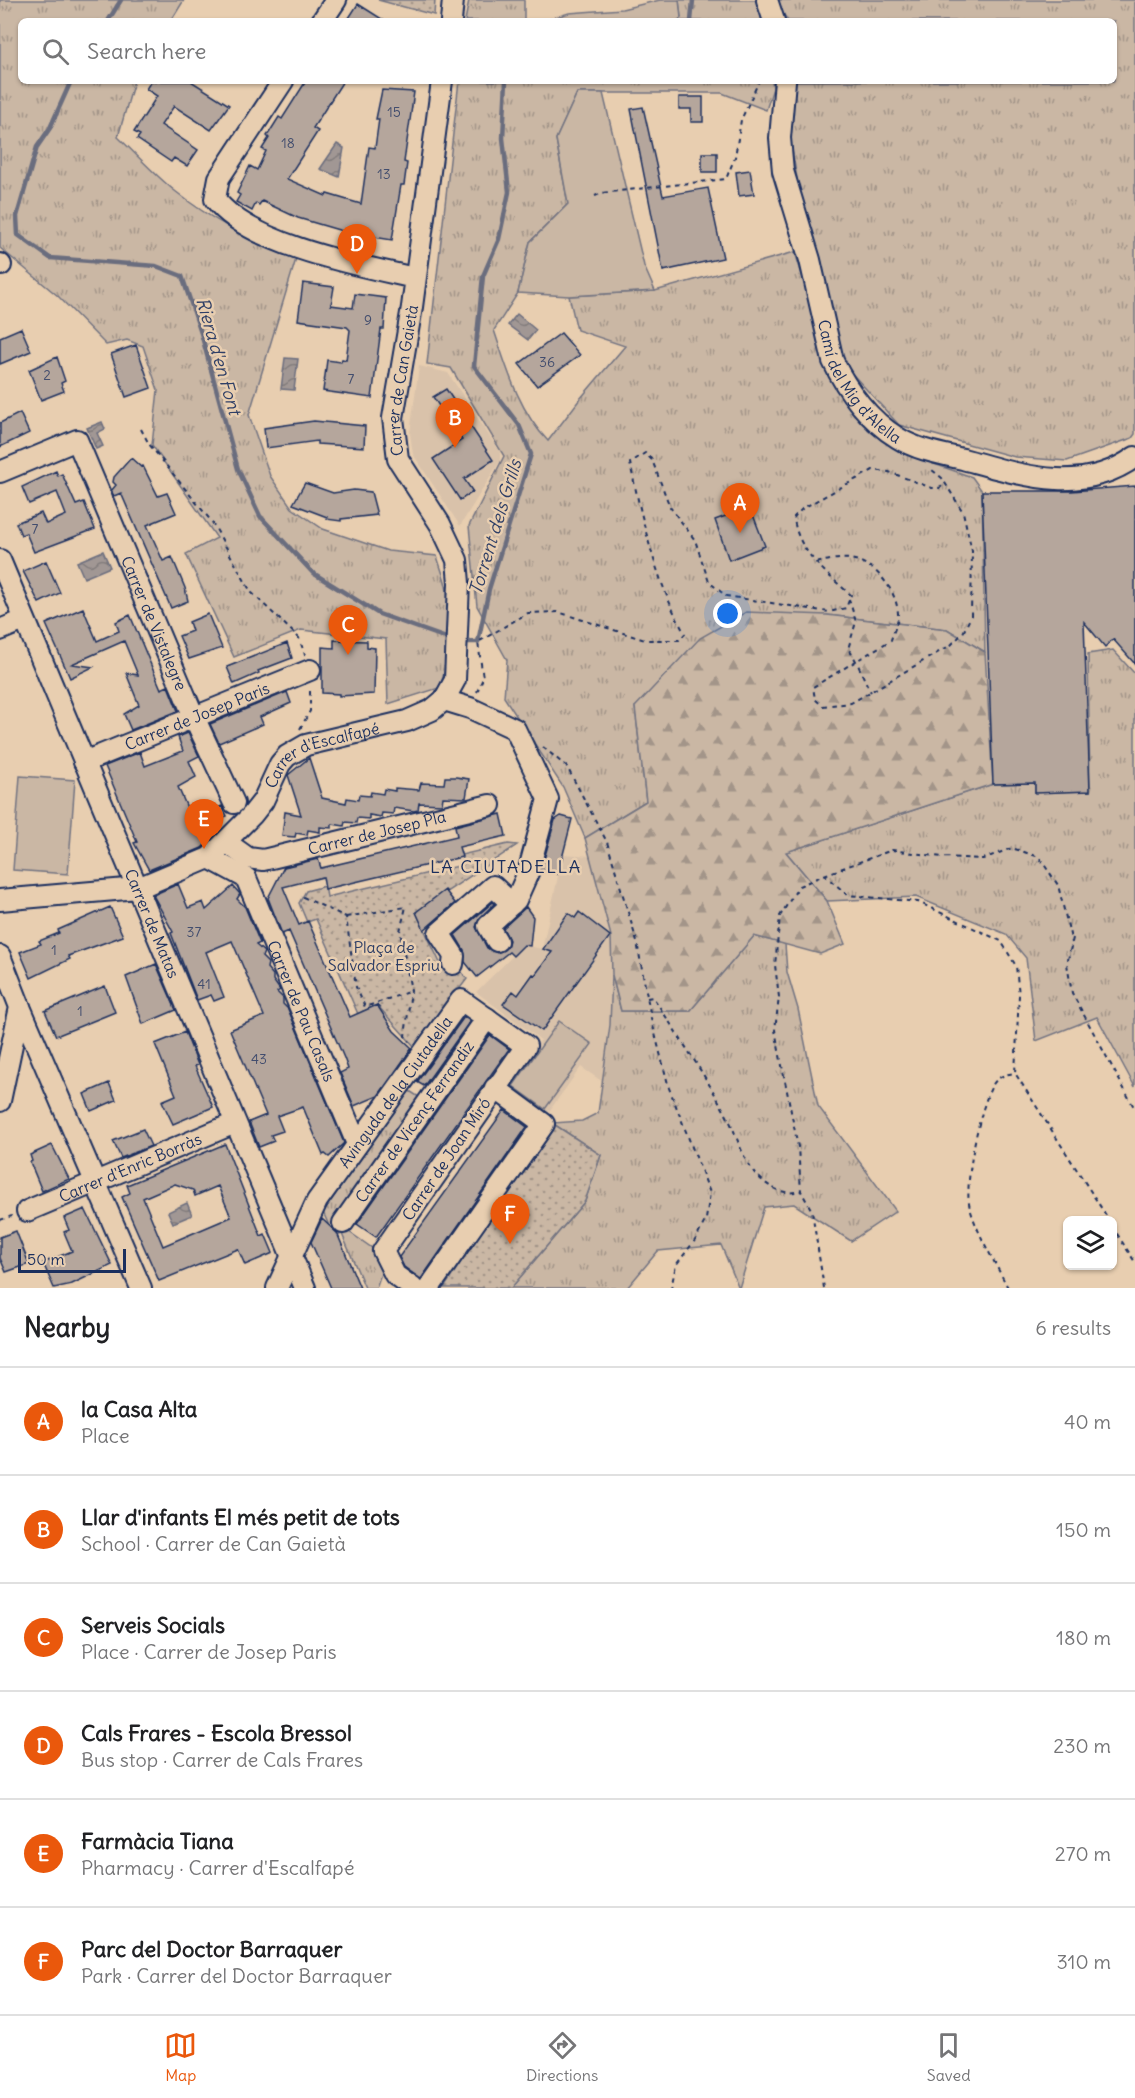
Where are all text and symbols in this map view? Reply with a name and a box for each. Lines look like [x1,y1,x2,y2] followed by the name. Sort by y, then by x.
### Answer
[18,18,1117,84] search box
[39,35,72,68] icon: search
[87,37,206,65] text: Search here
[387,103,401,121] house number: 15
[281,134,295,152] house number: 18
[377,165,391,183] house number: 13
[338,224,376,274] pin: D
[191,295,247,419] water label: Riera d'en Font
[383,303,422,457] street label: Carrer de Can Gaietà
[364,311,372,329] house number: 9
[814,318,905,448] street label: Camí del Mig d'Alella
[539,353,555,371] house number: 36
[43,366,51,384] house number: 2
[348,370,355,388] house number: 7
[436,398,474,448] pin: B
[464,455,527,597] water label: Torrent dels Grills
[720,484,760,533] pin: A
[32,520,39,538] house number: 7
[117,553,192,693] street label: Carrer de Vistalegre
[713,599,742,628] your location
[328,606,368,655] pin: C
[122,678,272,754] street label: Carrer de Josep Paris
[260,718,381,791] street label: Carrer d'Escalfapé
[184,800,224,849] pin: E
[306,806,448,859] street label: Carrer de Josep Pla
[430,855,582,878] district label: LA CIUTADELLA
[120,866,184,981] street label: Carrer de Matas
[187,923,202,941] house number: 37
[263,937,340,1085] street label: Carrer de Pau Casals
[328,937,440,975] park label: Plaça de Salvador Espriu
[51,941,57,959] house number: 1
[197,975,211,993] house number: 41
[77,1002,83,1020] house number: 1
[334,1012,456,1172] street label: Avinguda de la Ciutadella
[351,1037,478,1206] street label: Carrer de Vicenç Ferrandiz
[251,1050,267,1068] house number: 43
[397,1094,495,1224] street label: Carrer de Joan Miró
[56,1128,205,1206] street label: Carrer d'Enric Borràs
[490,1194,530,1244] pin: F
[1063,1216,1117,1270] map controls
[1063,1216,1117,1270] button: layers
[18,1246,126,1274] scale bar
[27,1249,65,1269] text: 50 m
[24,1311,110,1344] text: Nearby
[1035,1315,1111,1340] text: 6 results
[81,1395,197,1423] text: la Casa Alta
[37,1409,50,1434] text: A
[1064,1409,1111,1434] text: 40 m
[81,1423,129,1448] text: Place
[81,1503,400,1531] text: Llar d'infants El més petit de tots
[37,1517,50,1542] text: B
[1056,1517,1111,1542] text: 150 m
[81,1531,346,1556] text: School · Carrer de Can Gaietà
[81,1611,225,1639] text: Serveis Socials
[37,1625,50,1650] text: C
[1056,1625,1111,1650] text: 180 m
[81,1639,337,1664] text: Place · Carrer de Josep Paris
[81,1719,352,1747] text: Cals Frares - Escola Bressol
[36,1733,51,1758] text: D
[1053,1733,1111,1758] text: 230 m
[81,1747,363,1772] text: Bus stop · Carrer de Cals Frares
[81,1827,234,1855] text: Farmàcia Tiana
[38,1841,49,1866] text: E
[1055,1841,1111,1866] text: 270 m
[81,1855,355,1880] text: Pharmacy · Carrer d'Escalfapé
[81,1935,342,1963] text: Parc del Doctor Barraquer
[38,1949,49,1974] text: F
[1056,1949,1111,1974] text: 310 m
[81,1963,392,1988] text: Park · Carrer del Doctor Barraquer
[164,2029,197,2085] tab: Map
[526,2029,598,2085] tab: Directions
[927,2029,971,2085] tab: Saved

